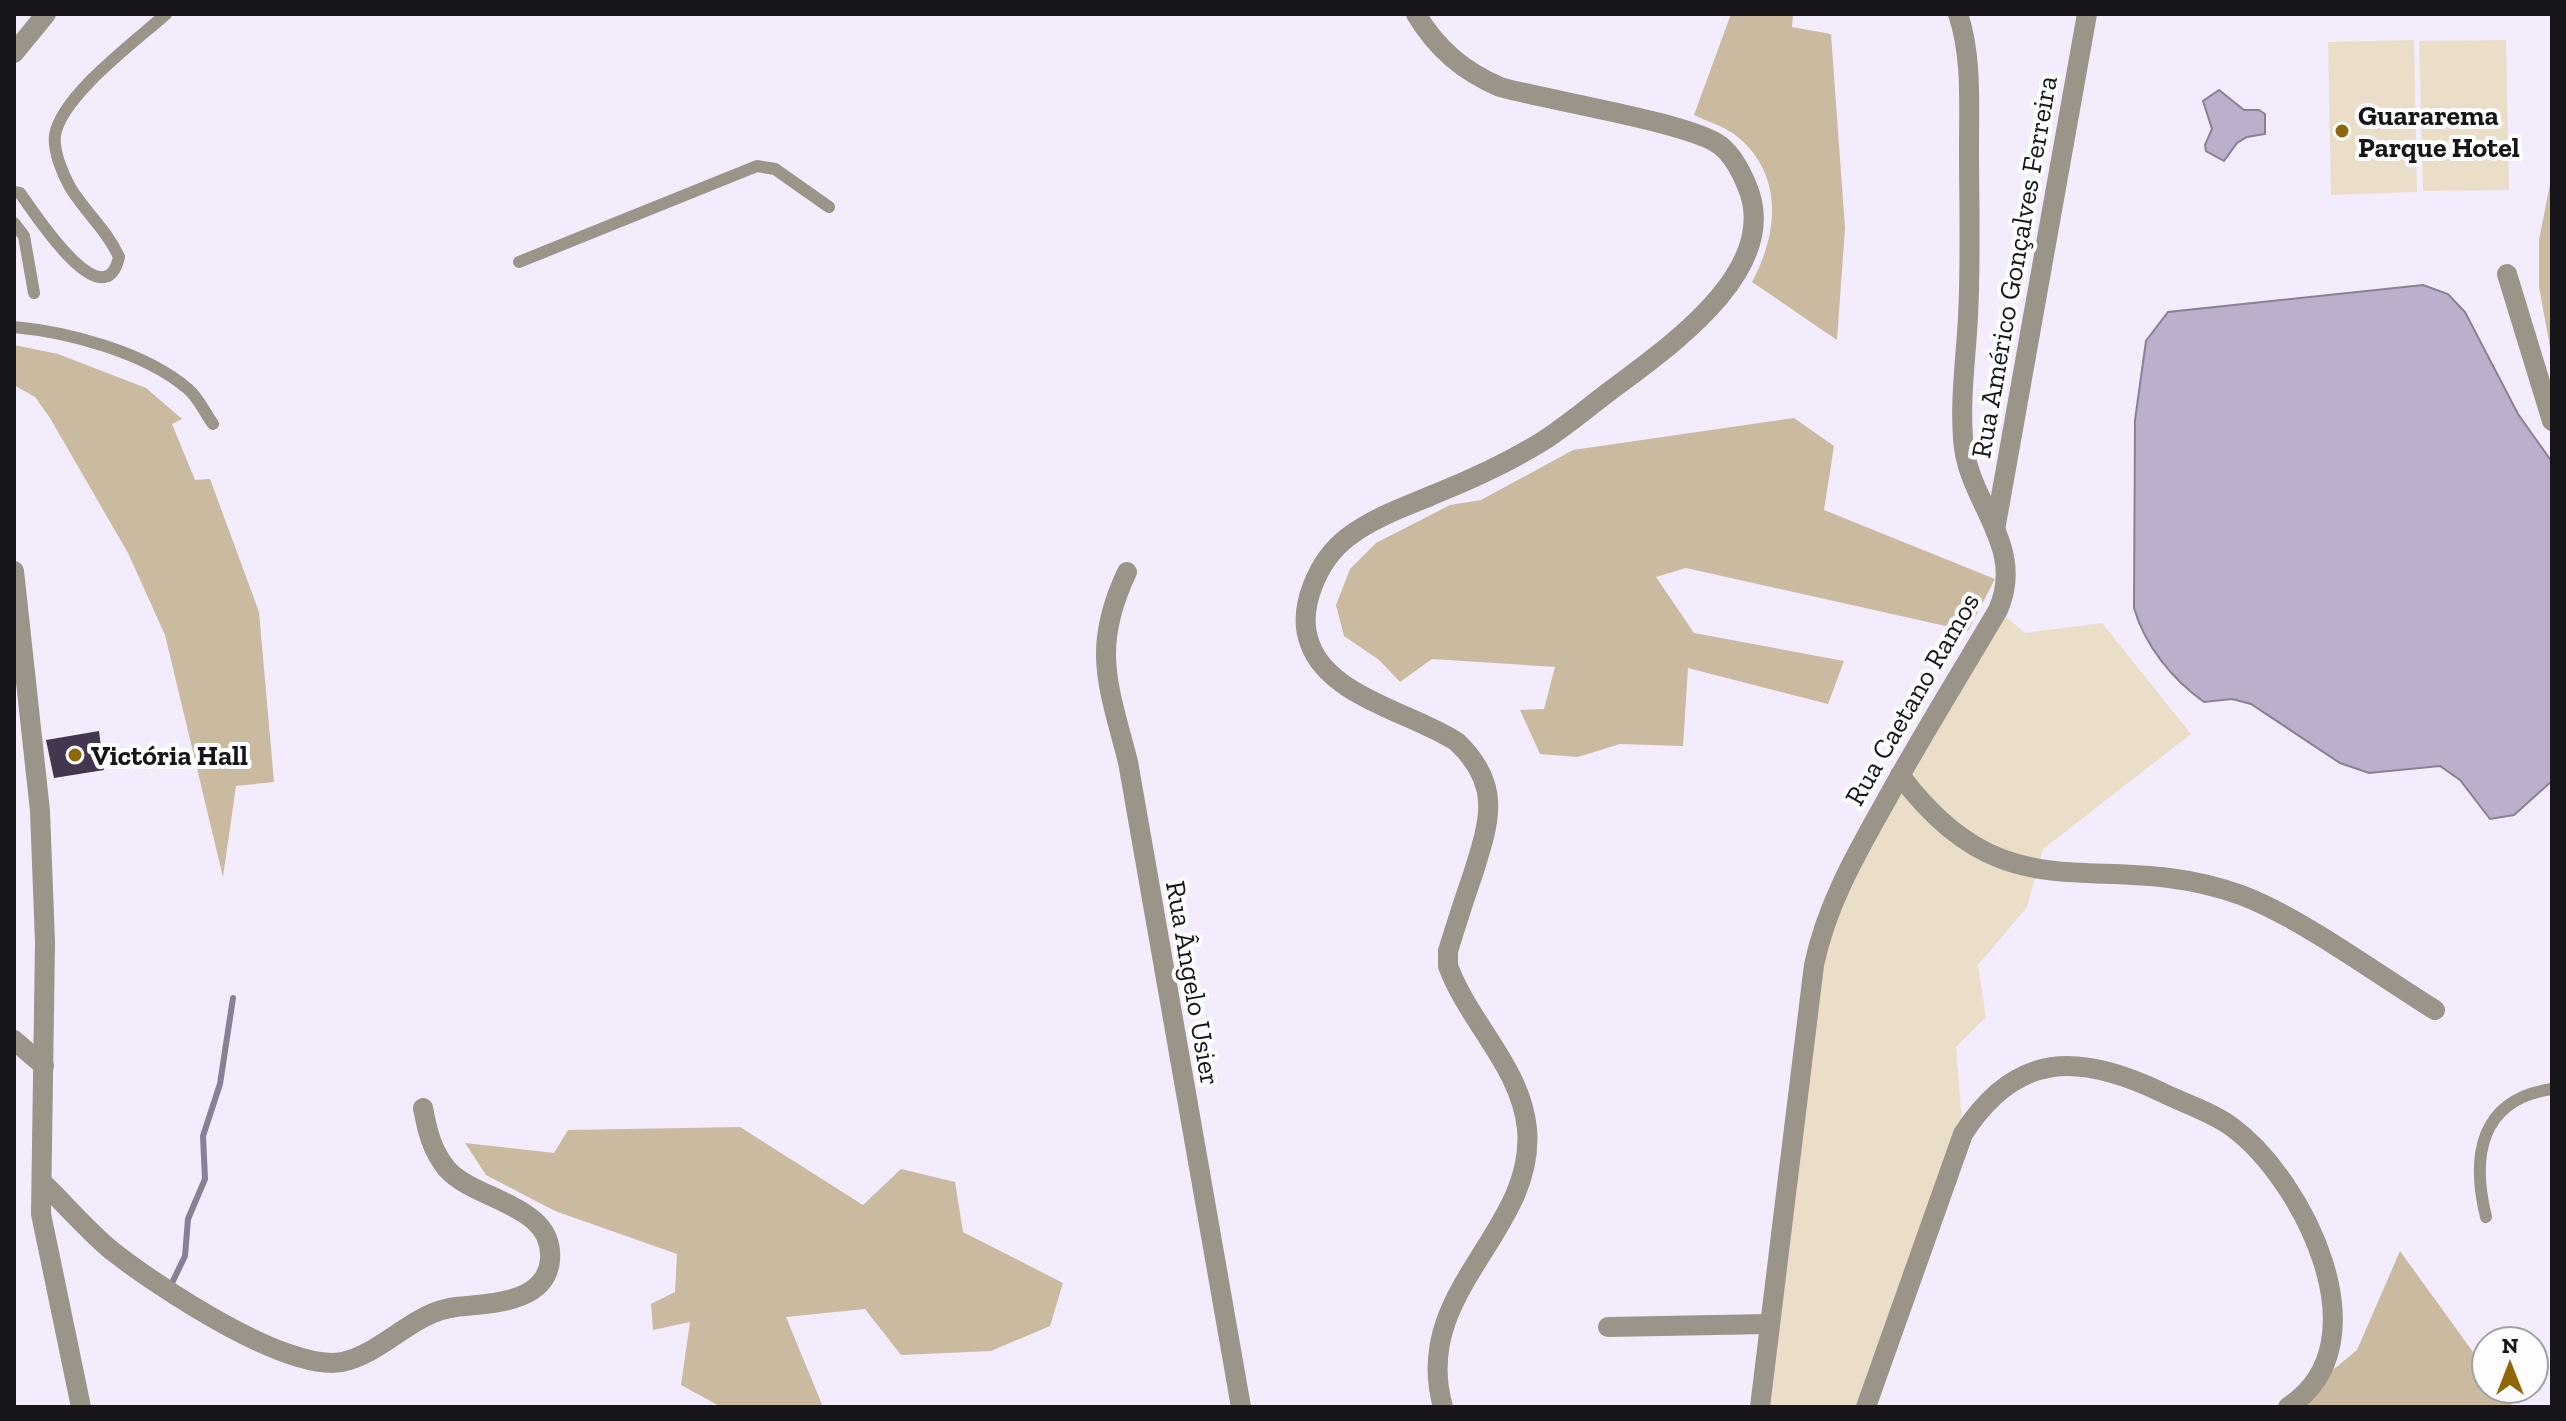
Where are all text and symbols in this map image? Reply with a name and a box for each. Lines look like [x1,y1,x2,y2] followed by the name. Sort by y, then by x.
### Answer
[1964,73,2064,461] street label: Rua Américo Gonçalves Ferreira
[2358,99,2520,164] place label: Guararema Parque Hotel
[2333,122,2351,140] marker: Guararema Parque Hotel
[1838,587,1986,811] street label: Rua Caetano Ramos
[91,739,248,772] place label: Victória Hall
[66,746,84,764] marker: Victória Hall
[1159,878,1227,1088] street label: Rua Ângelo Usier
[2470,1325,2550,1405] north arrow
[2502,1332,2519,1359] text: N

